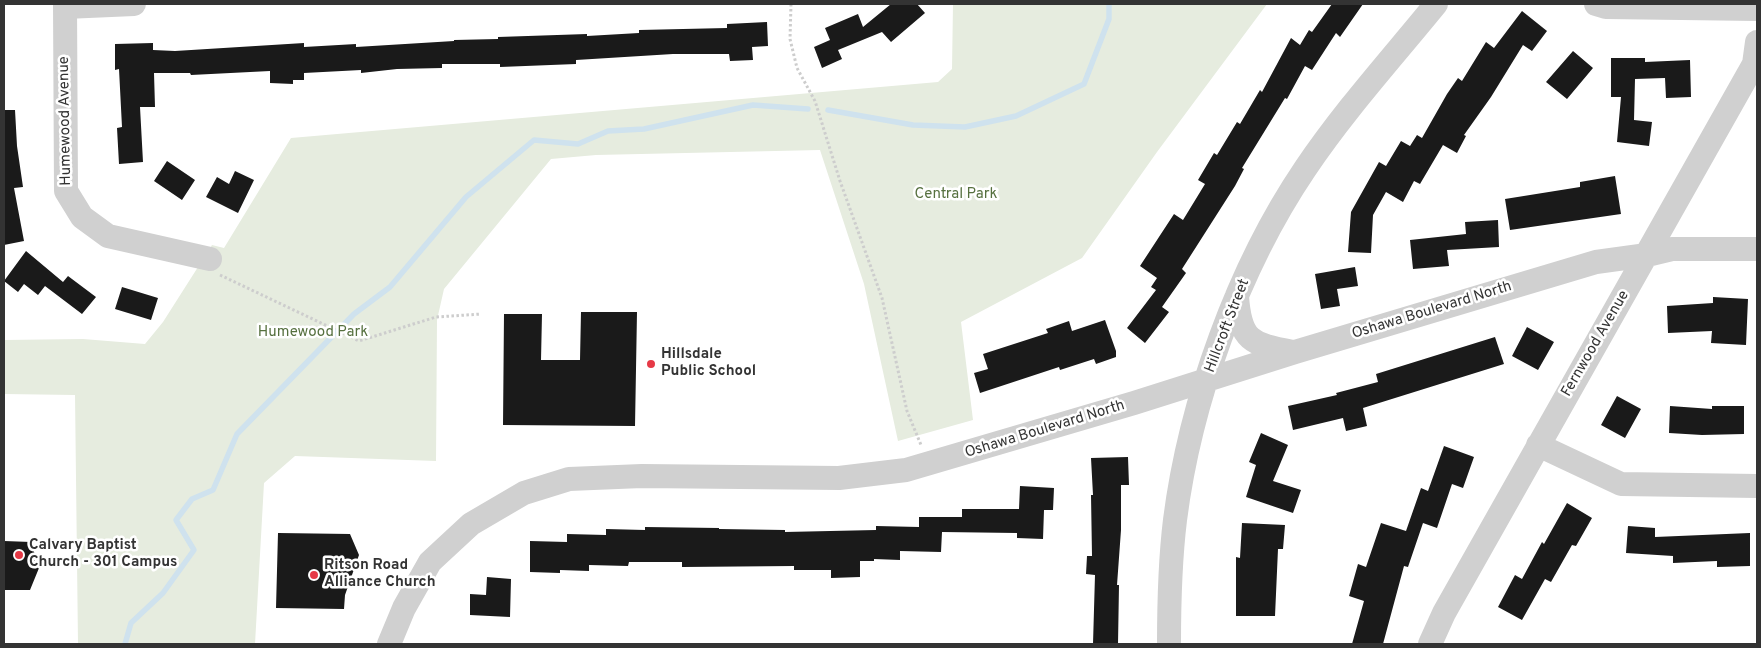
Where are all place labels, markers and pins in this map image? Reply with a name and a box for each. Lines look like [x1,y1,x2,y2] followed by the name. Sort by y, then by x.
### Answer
[661,346,756,381] place label: Hillsdale Public School
[645,358,657,370] marker: Hillsdale Public School
[29,537,177,572] place label: Calvary Baptist Church - 301 Campus
[13,549,25,561] marker: Calvary Baptist Church - 301 Campus
[324,557,436,592] place label: Ritson Road Alliance Church
[308,569,320,581] marker: Ritson Road Alliance Church

